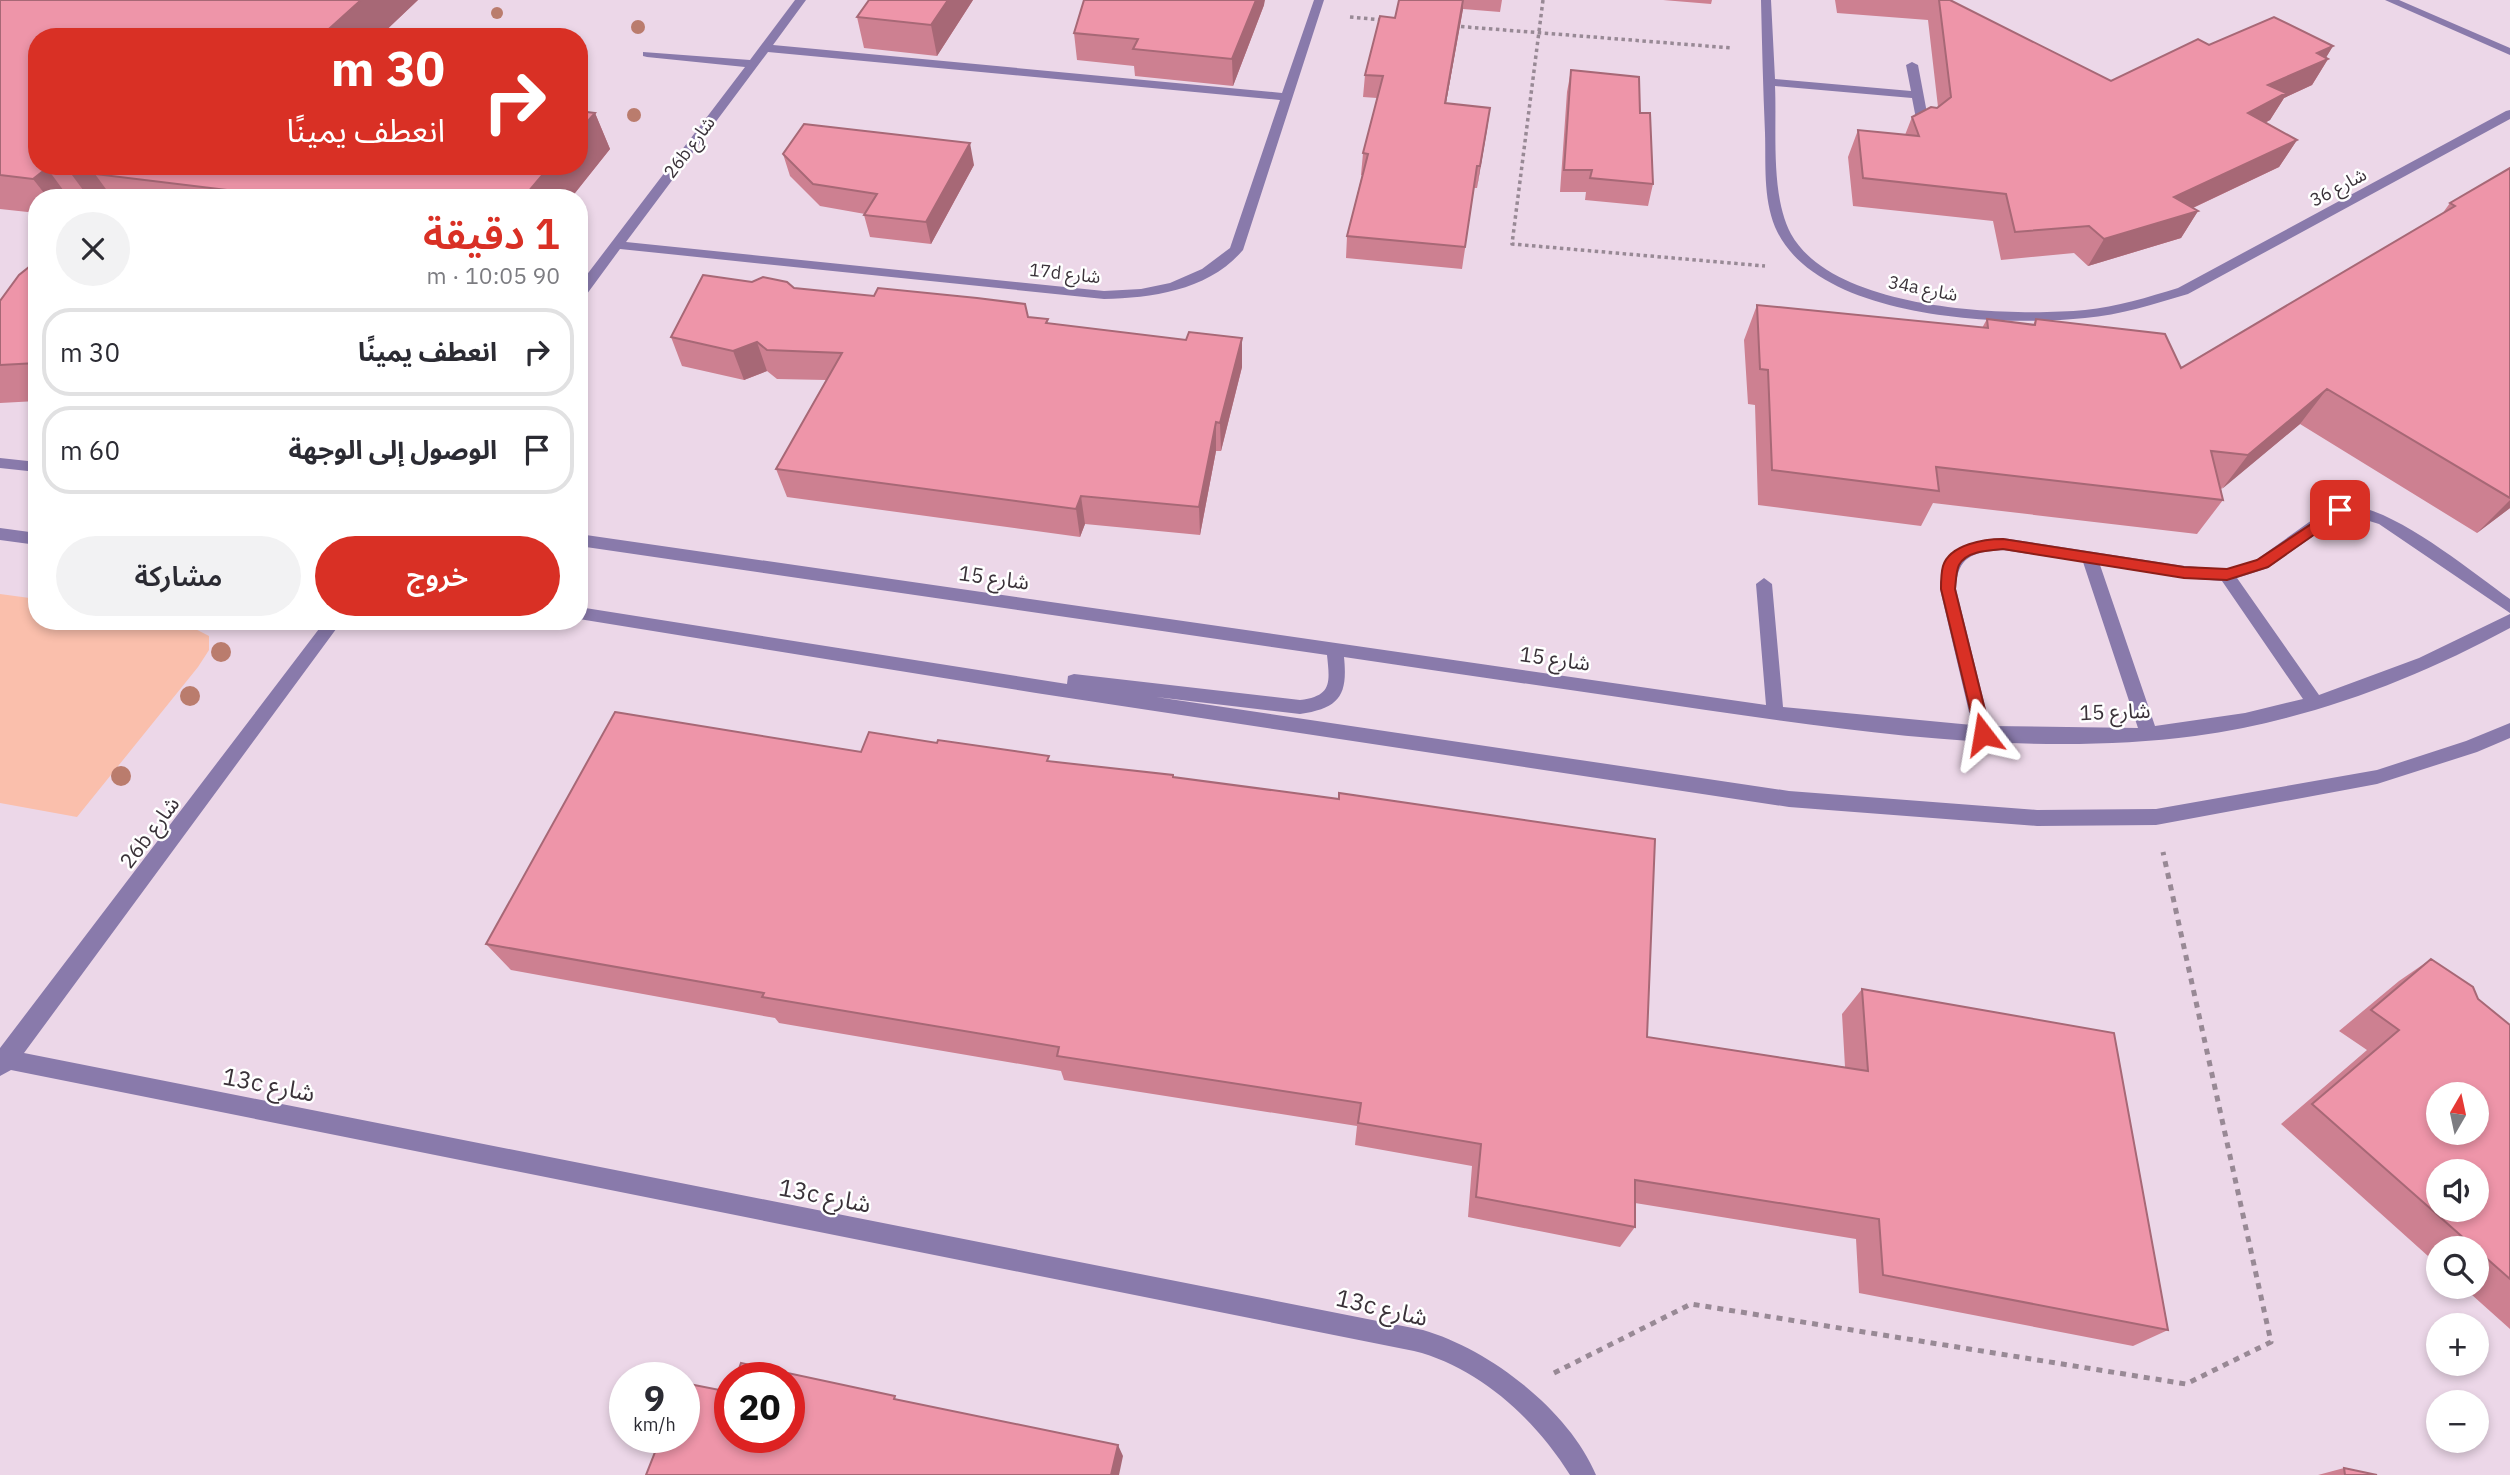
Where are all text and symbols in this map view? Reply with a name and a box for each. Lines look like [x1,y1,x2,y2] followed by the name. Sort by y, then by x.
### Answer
[331,36,445,99] text: 30 m
[469,56,560,147] icon: right
[286,109,445,151] text: انعطف يمينًا
[658,112,722,184] street label: 26b شارع
[2306,163,2372,214] street label: شارع 36
[423,206,560,261] text: 1 دقيقة
[56,212,130,286] button: close
[1028,258,1102,291] street label: 17d شارع
[427,260,560,290] text: 90 m · 10:05
[1886,270,1960,309] street label: 34a شارع
[518,333,556,371] icon: right
[358,334,497,368] text: انعطف يمينًا
[60,335,120,369] text: 30 m
[518,431,556,469] icon: arrive
[288,432,497,466] text: الوصول إلى الوجهة
[60,433,120,467] text: 60 m
[2310,480,2370,540] pin
[2321,491,2359,529] icon: arrive
[56,536,301,616] button: مشاركة
[315,536,560,616] button: خروج
[957,558,1031,598] street label: شارع 15
[1518,639,1592,679] street label: شارع 15
[2079,696,2151,728] street label: شارع 15
[1946,697,2020,771] position arrow
[113,790,187,875] street label: 26b شارع
[220,1059,318,1111] street label: 13c شارع
[2426,1082,2488,1144] north arrow
[2426,1082,2489,1453] map controls
[2426,1159,2489,1222] button: sound
[776,1170,874,1222] street label: 13c شارع
[2426,1236,2489,1299] button: search
[1332,1281,1431,1335] street label: 13c شارع
[2426,1313,2489,1376] button: +
[714,1362,805,1453] speed limit sign: 20
[644,1375,665,1421] text: 9
[2426,1390,2489,1453] button: −
[633,1413,676,1436] text: km/h

